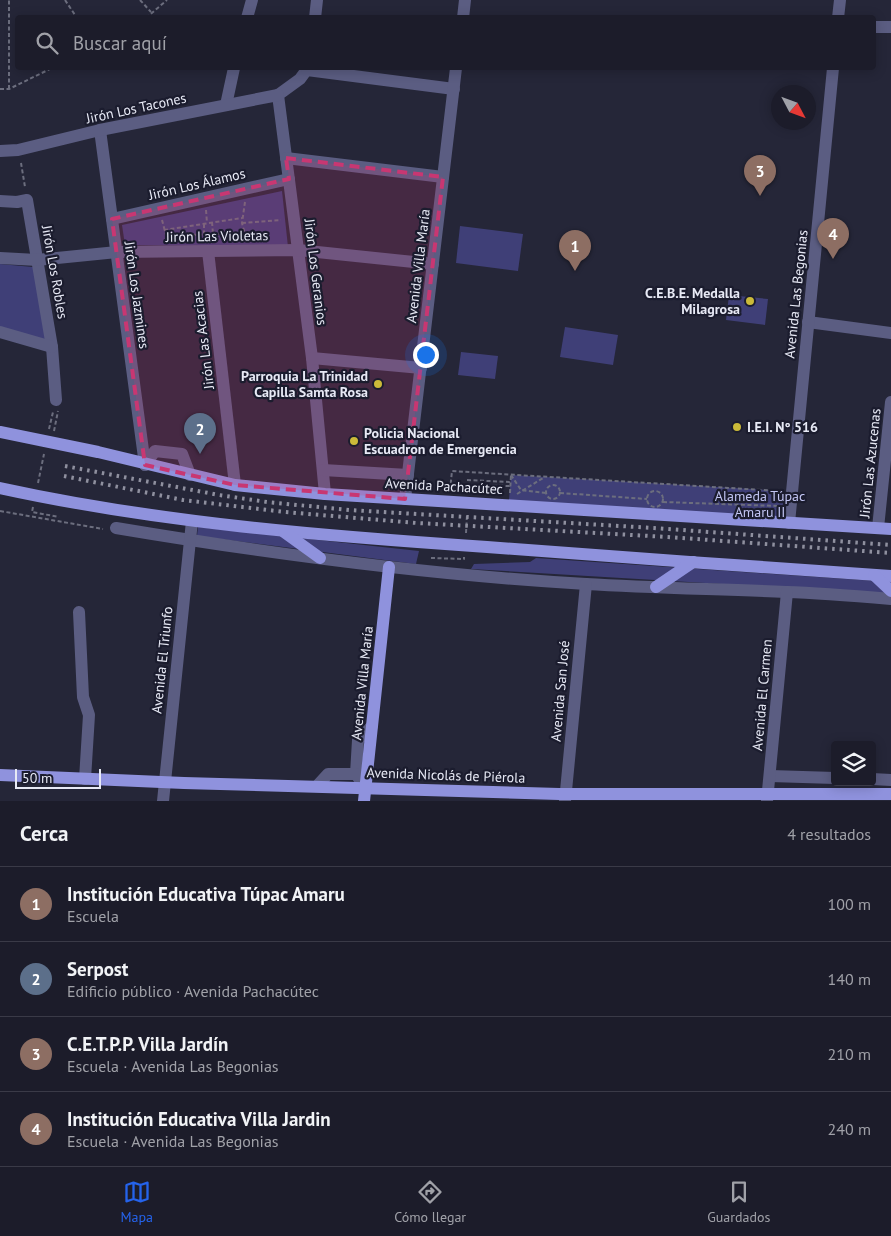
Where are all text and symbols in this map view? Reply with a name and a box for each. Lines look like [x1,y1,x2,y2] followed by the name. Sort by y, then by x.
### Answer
[15,15,876,70] search box
[33,29,61,57] icon: search
[73,31,167,55] text: Buscar aquí
[771,85,816,130] north arrow
[83,89,188,128] street label: Jirón Los Tacones
[744,155,776,196] pin: 3
[146,164,247,204] street label: Jirón Los Álamos
[402,208,434,324] street label: Avenida Villa María
[300,217,331,326] street label: Jirón Los Geranios
[817,218,849,259] pin: 4
[38,223,72,320] street label: Jirón Los Robles
[165,226,269,246] street label: Jirón Las Violetas
[780,229,812,359] street label: Avenida Las Begonias
[559,230,591,271] pin: 1
[120,239,153,350] street label: Jirón Los Jazmines
[645,284,740,318] place label: C.E.B.E. Medalla Milagrosa
[188,290,218,391] street label: Jirón Las Acacias
[744,295,756,307] marker: C.E.B.E. Medalla Milagrosa
[413,342,439,368] your location
[241,367,368,401] place label: Parroquia La Trinidad Capilla Samta Rosa
[372,378,384,390] marker: Parroquia La Trinidad Capilla Samta Rosa
[855,407,885,520] street label: Jirón Las Azucenas
[184,413,216,454] pin: 2
[747,418,818,436] place label: I.E.I. N° 516
[731,421,743,433] marker: I.E.I. N° 516
[364,424,517,458] place label: Policia Nacional Escuadron de Emergencia
[348,435,360,447] marker: Policia Nacional Escuadron de Emergencia
[385,474,503,498] street label: Avenida Pachacútec
[715,487,805,521] park label: Alameda Túpac Amaru II
[147,605,177,715] street label: Avenida El Triunfo
[347,625,377,741] street label: Avenida Villa María
[748,638,776,752] street label: Avenida El Carmen
[547,640,573,742] street label: Avenida San José
[831,741,876,786] map controls
[831,741,876,786] button: layers
[366,763,526,787] street label: Avenida Nicolás de Piérola
[15,766,101,789] scale bar
[22,769,52,787] text: 50 m
[20,820,69,847] text: Cerca
[787,824,871,844] text: 4 resultados
[67,882,345,906] text: Institución Educativa Túpac Amaru
[31,894,41,914] text: 1
[828,894,871,914] text: 100 m
[67,906,119,926] text: Escuela
[67,957,129,981] text: Serpost
[31,969,41,989] text: 2
[828,969,871,989] text: 140 m
[67,981,319,1001] text: Edificio público · Avenida Pachacútec
[67,1032,228,1056] text: C.E.T.P.P. Villa Jardín
[31,1044,41,1064] text: 3
[828,1044,871,1064] text: 210 m
[67,1056,279,1076] text: Escuela · Avenida Las Begonias
[67,1107,331,1131] text: Institución Educativa Villa Jardin
[31,1119,41,1139] text: 4
[828,1119,871,1139] text: 240 m
[67,1131,279,1151] text: Escuela · Avenida Las Begonias
[121,1178,153,1226] tab: Mapa
[394,1178,466,1226] tab: Cómo llegar
[707,1178,770,1226] tab: Guardados

